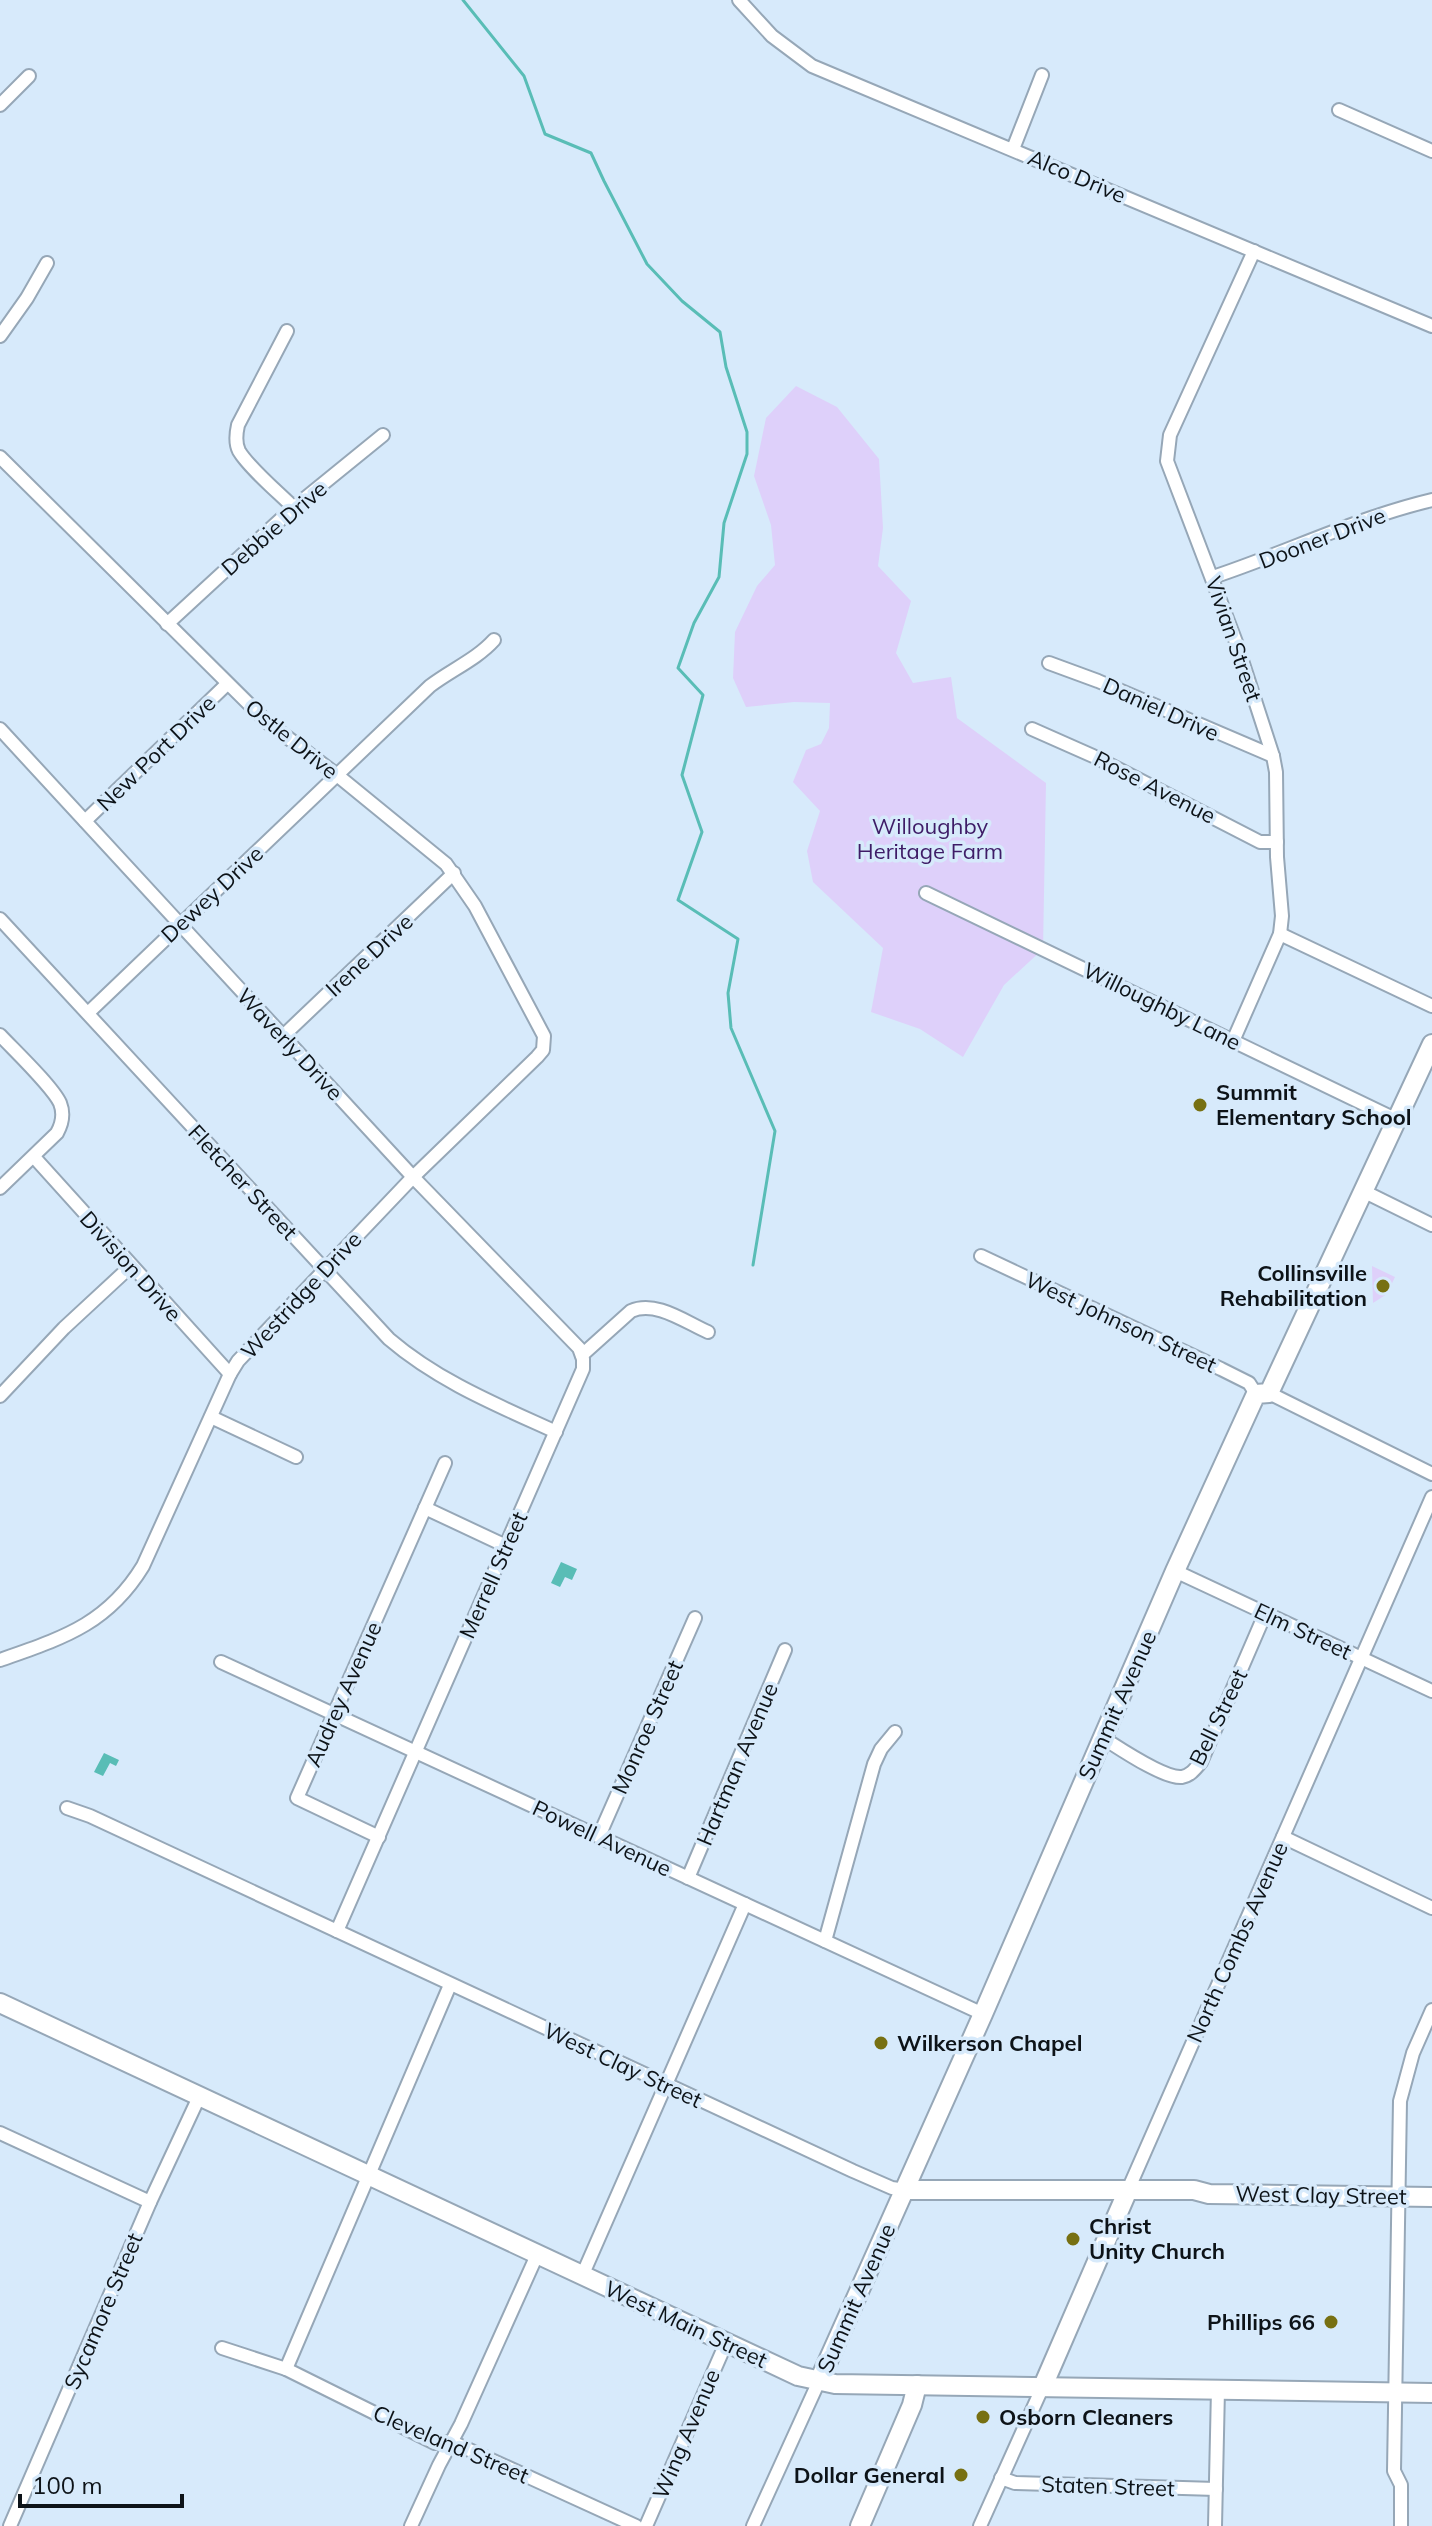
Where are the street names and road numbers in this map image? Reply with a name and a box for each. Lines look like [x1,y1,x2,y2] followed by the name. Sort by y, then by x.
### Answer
[1024,143,1130,209] street label: Alco Drive
[215,474,333,582] street label: Debbie Drive
[1255,501,1389,575] street label: Dooner Drive
[1200,573,1269,705] street label: Vivian Street
[1099,671,1223,747] street label: Daniel Drive
[91,689,221,817] street label: New Port Drive
[240,693,344,785] street label: Ostle Drive
[1089,744,1221,830] street label: Rose Avenue
[155,840,269,948] street label: Dewey Drive
[319,908,419,1002] street label: Irene Drive
[1079,956,1245,1056] street label: Willoughby Lane
[231,982,349,1106] street label: Waverly Drive
[182,1119,304,1246] street label: Fletcher Street
[74,1205,188,1327] street label: Division Drive
[235,1225,367,1365] street label: Westridge Drive
[1021,1265,1221,1379] street label: West Johnson Street
[453,1507,534,1643] street label: Merrell Street
[1250,1596,1356,1666] street label: Elm Street
[299,1617,387,1771] street label: Audrey Avenue
[1072,1626,1162,1784] street label: Summit Avenue
[605,1656,689,1798] street label: Monroe Street
[1183,1664,1254,1770] street label: Bell Street
[690,1678,784,1850] street label: Hartman Avenue
[528,1794,676,1882] street label: Powell Avenue
[1180,1837,1294,2047] street label: North Combs Avenue
[540,2016,707,2114] street label: West Clay Street
[1235,2180,1407,2210] street label: West Clay Street
[811,2219,901,2377] street label: Summit Avenue
[57,2228,149,2393] street label: Sycamore Street
[600,2274,772,2374] street label: West Main Street
[646,2365,726,2503] street label: Wing Avenue
[369,2399,533,2490] street label: Cleveland Street
[1041,2470,1176,2502] street label: Staten Street

